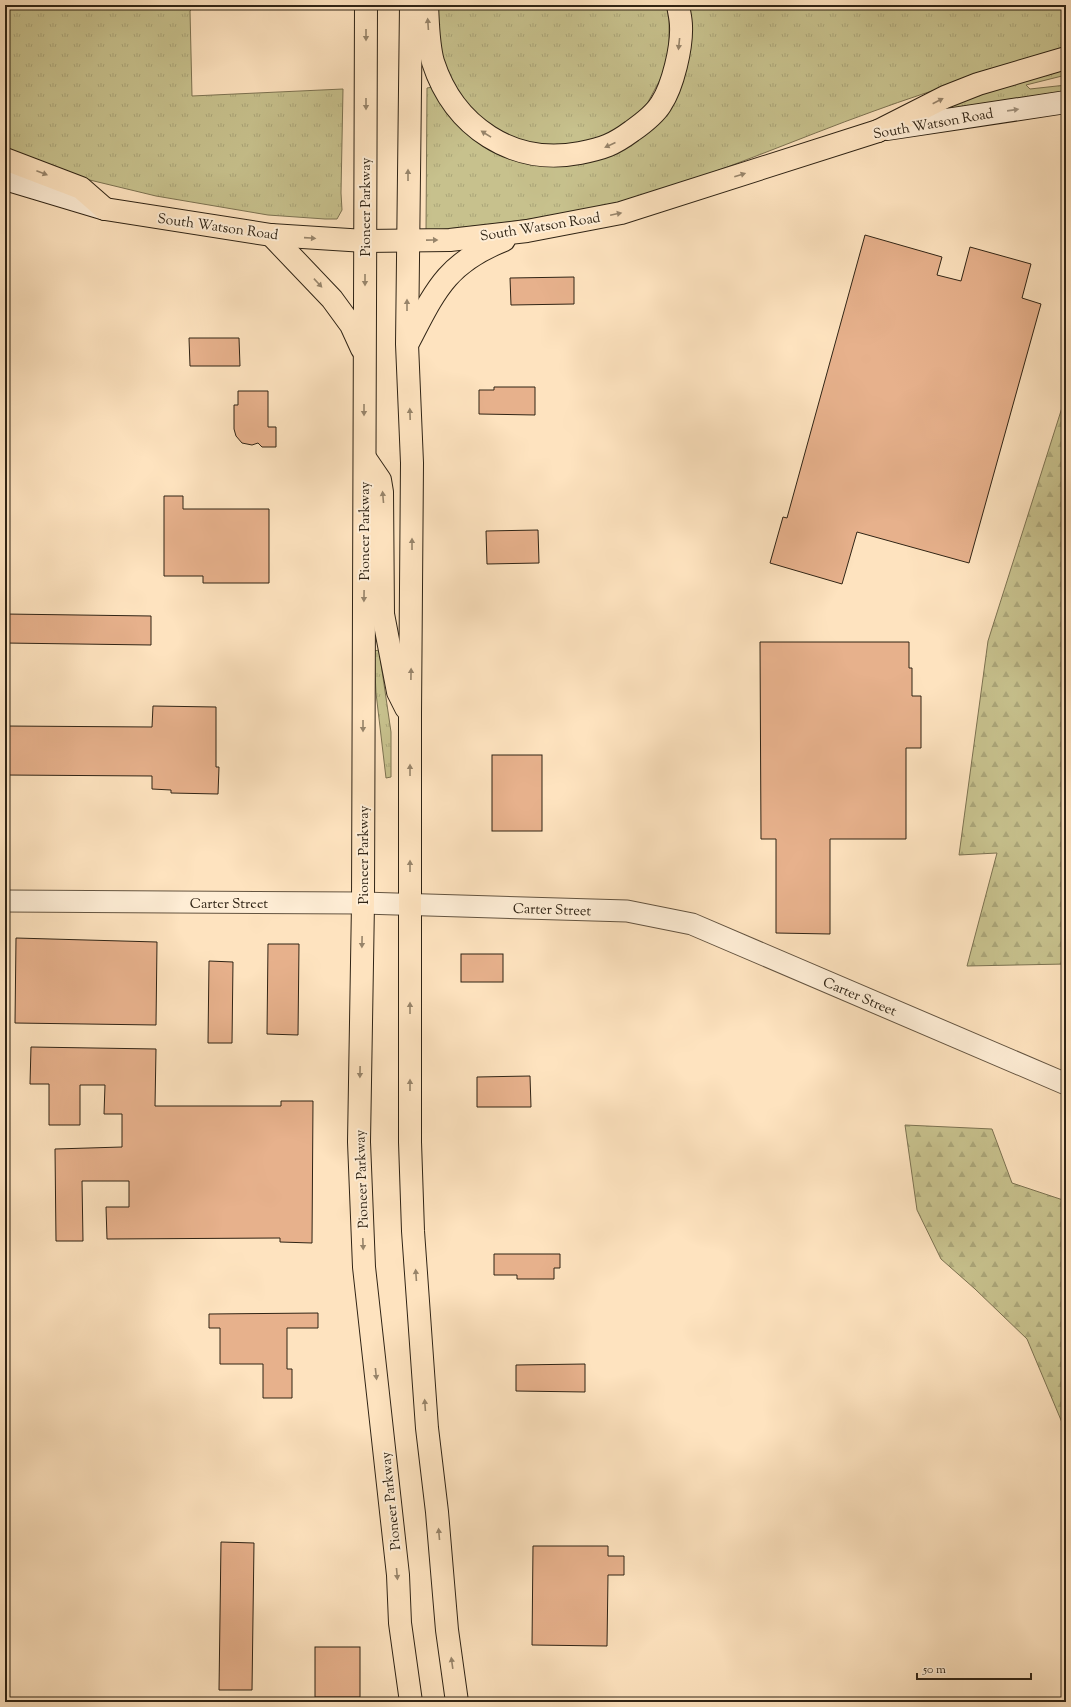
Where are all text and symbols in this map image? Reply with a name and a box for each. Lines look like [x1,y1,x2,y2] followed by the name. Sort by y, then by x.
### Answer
[425,18,432,30] one-way arrow
[363,29,369,42] one-way arrow
[676,38,683,50] one-way arrow
[363,98,369,111] one-way arrow
[932,98,944,104] one-way arrow
[872,105,995,145] street label: South Watson Road
[1007,107,1019,113] one-way arrow
[480,131,492,138] one-way arrow
[604,142,616,149] one-way arrow
[357,158,377,256] street label: Pioneer Parkway
[405,168,411,181] one-way arrow
[36,170,48,176] one-way arrow
[734,172,746,178] one-way arrow
[479,209,602,247] street label: South Watson Road
[156,210,279,246] street label: South Watson Road
[609,211,622,217] one-way arrow
[304,234,316,241] one-way arrow
[426,237,439,243] one-way arrow
[361,274,368,286] one-way arrow
[313,278,322,288] one-way arrow
[404,299,411,311] one-way arrow
[361,404,367,417] one-way arrow
[407,407,413,420] one-way arrow
[356,482,376,580] street label: Pioneer Parkway
[379,491,386,503] one-way arrow
[408,538,415,550] one-way arrow
[361,590,367,603] one-way arrow
[407,668,414,680] one-way arrow
[360,720,366,733] one-way arrow
[407,763,413,776] one-way arrow
[355,806,375,904] street label: Pioneer Parkway
[407,859,413,872] one-way arrow
[190,895,268,915] street label: Carter Street
[512,900,592,922] street label: Carter Street
[359,936,365,949] one-way arrow
[819,973,899,1022] street label: Carter Street
[407,1001,413,1014] one-way arrow
[357,1066,363,1079] one-way arrow
[407,1078,413,1091] one-way arrow
[351,1129,375,1229] street label: Pioneer Parkway
[360,1238,366,1251] one-way arrow
[413,1269,420,1281] one-way arrow
[373,1368,379,1380] one-way arrow
[422,1399,429,1411] one-way arrow
[377,1451,407,1551] street label: Pioneer Parkway
[435,1528,442,1540] one-way arrow
[394,1567,401,1580] one-way arrow
[917,1655,1031,1681] scale bar
[449,1657,455,1669] one-way arrow
[922,1661,946,1679] text: 50 m

